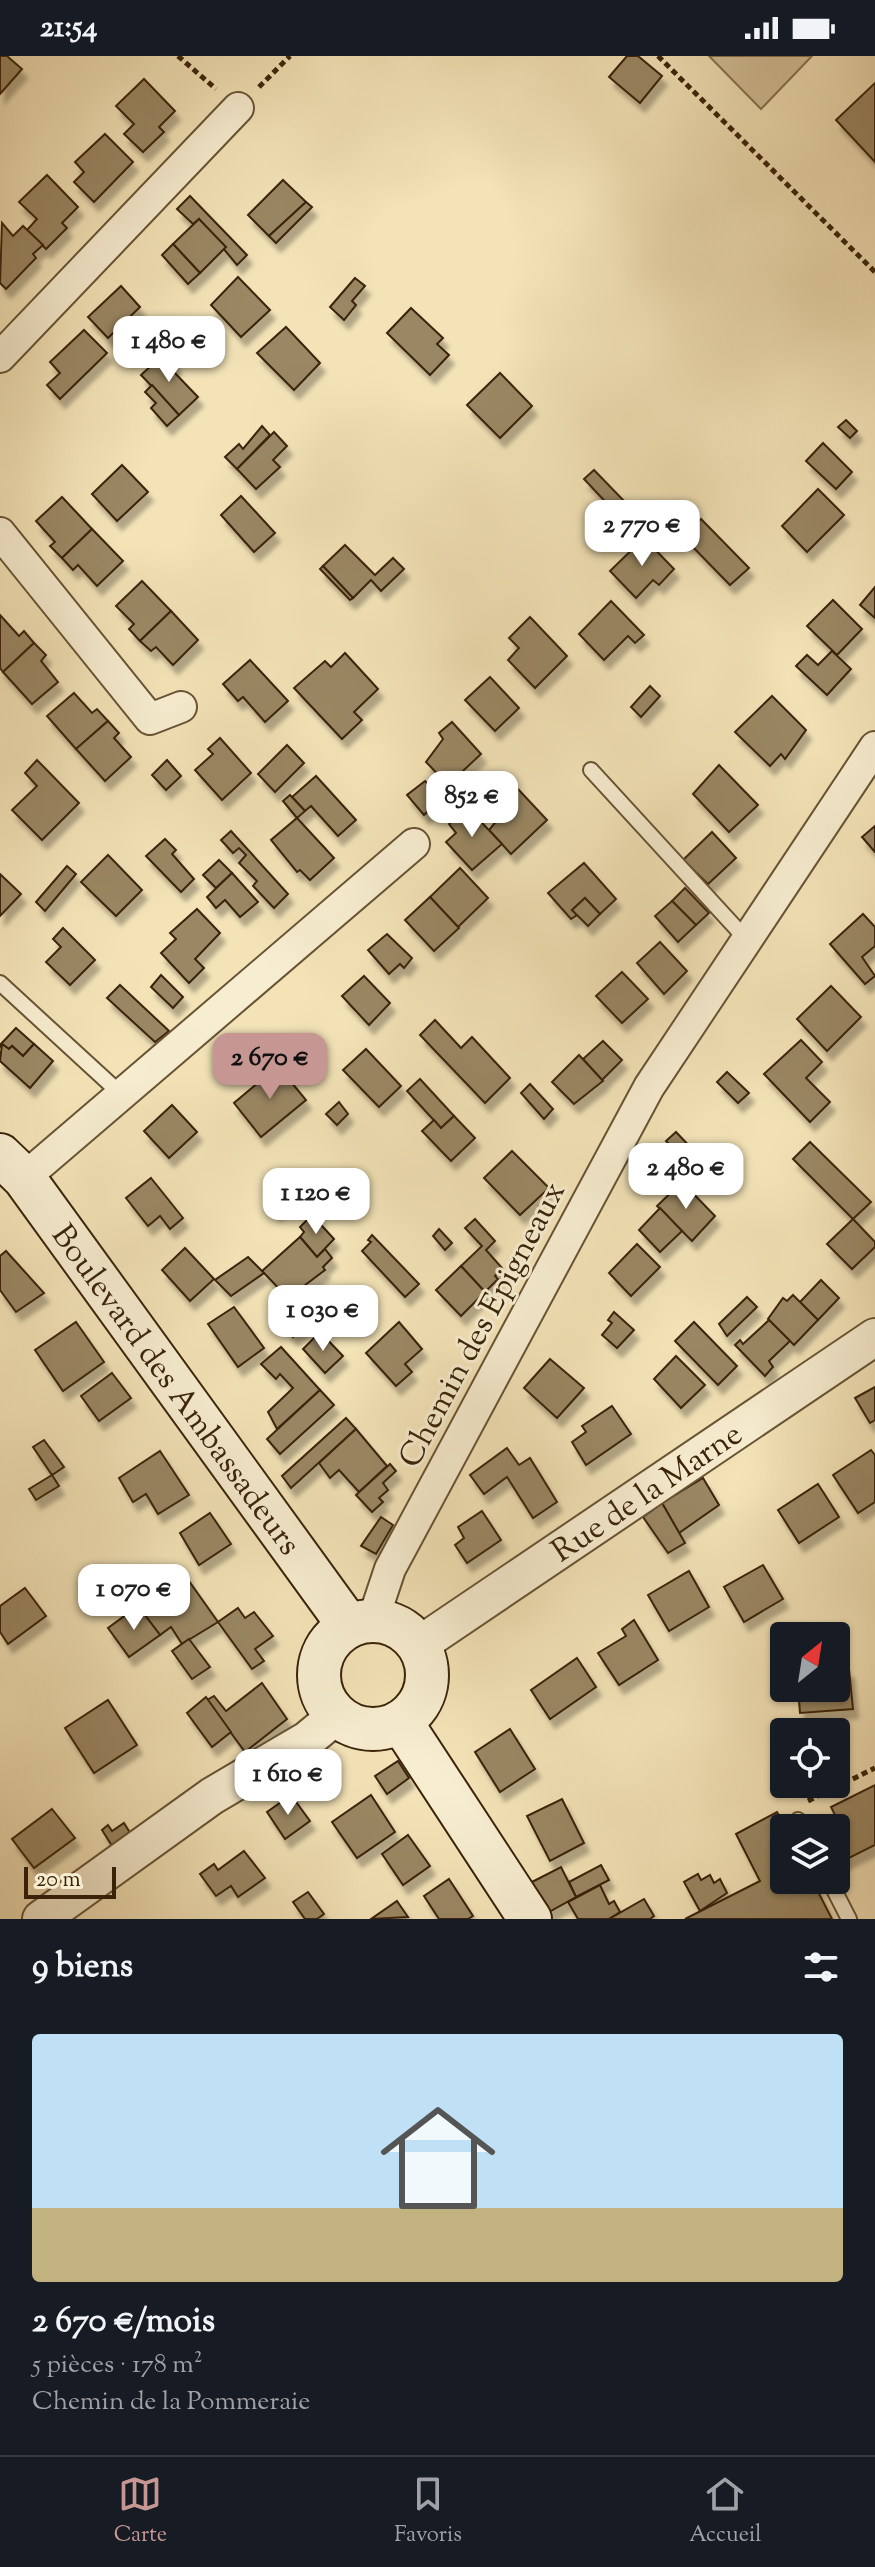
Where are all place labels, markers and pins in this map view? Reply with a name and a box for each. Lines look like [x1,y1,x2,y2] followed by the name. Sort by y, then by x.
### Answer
[95,316,243,384] pin: 1 480 €
[568,500,716,568] pin: 2 770 €
[416,771,528,839] pin: 852 €
[196,1033,344,1101] pin: 2 670 €
[612,1143,760,1211] pin: 2 480 €
[242,1168,390,1236] pin: 1 120 €
[249,1285,397,1353] pin: 1 030 €
[60,1564,208,1632] pin: 1 070 €
[214,1749,362,1817] pin: 1 610 €

